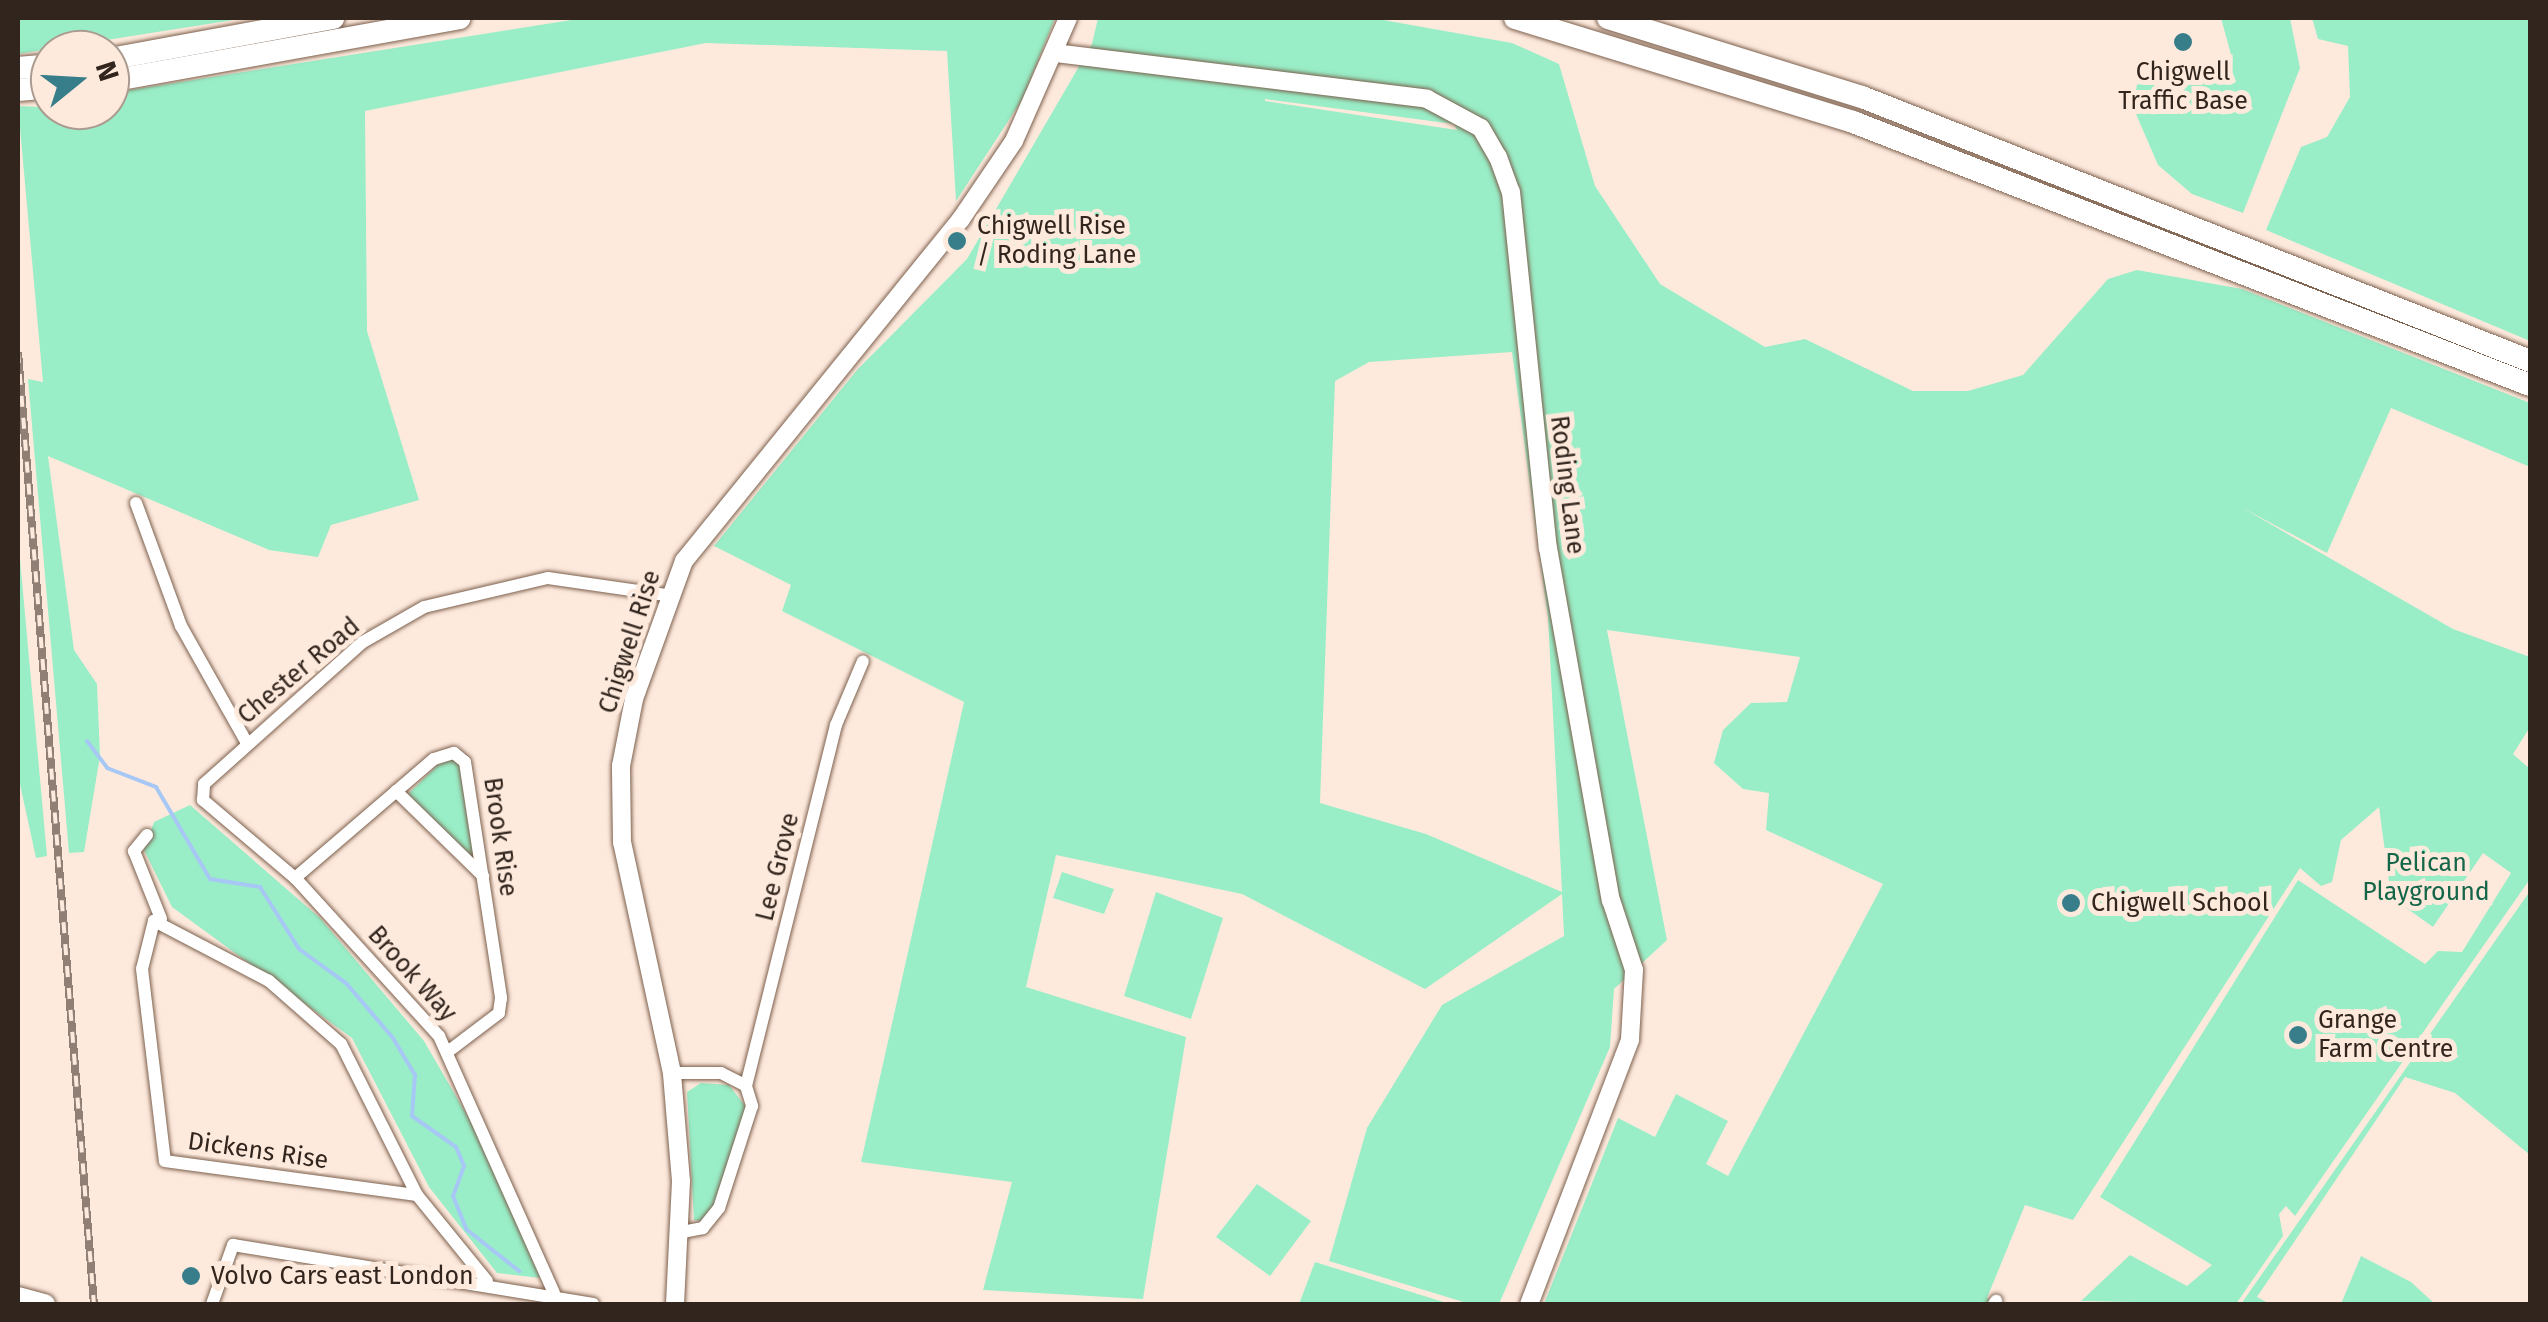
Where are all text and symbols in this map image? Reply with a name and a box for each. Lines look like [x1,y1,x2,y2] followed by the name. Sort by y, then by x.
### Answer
[30,30,130,130] north arrow
[2172,31,2194,53] marker: Chigwell Traffic Base
[89,57,126,85] text: N
[2118,58,2248,117] place label: Chigwell Traffic Base
[977,212,1136,271] place label: Chigwell Rise / Roding Lane
[946,230,968,252] marker: Chigwell Rise / Roding Lane
[1544,414,1590,556] street label: Roding Lane
[593,567,667,717] street label: Chigwell Rise
[232,611,366,731] street label: Chester Road
[477,775,523,899] street label: Brook Rise
[750,810,806,924] street label: Lee Grove
[2362,849,2490,908] park label: Pelican Playground
[2091,888,2269,918] place label: Chigwell School
[2060,892,2082,914] marker: Chigwell School
[361,920,463,1028] street label: Brook Way
[2318,1006,2453,1065] place label: Grange Farm Centre
[2287,1024,2309,1046] marker: Grange Farm Centre
[186,1126,330,1176] street label: Dickens Rise
[211,1261,474,1291] place label: Volvo Cars east London
[180,1265,202,1287] marker: Volvo Cars east London

